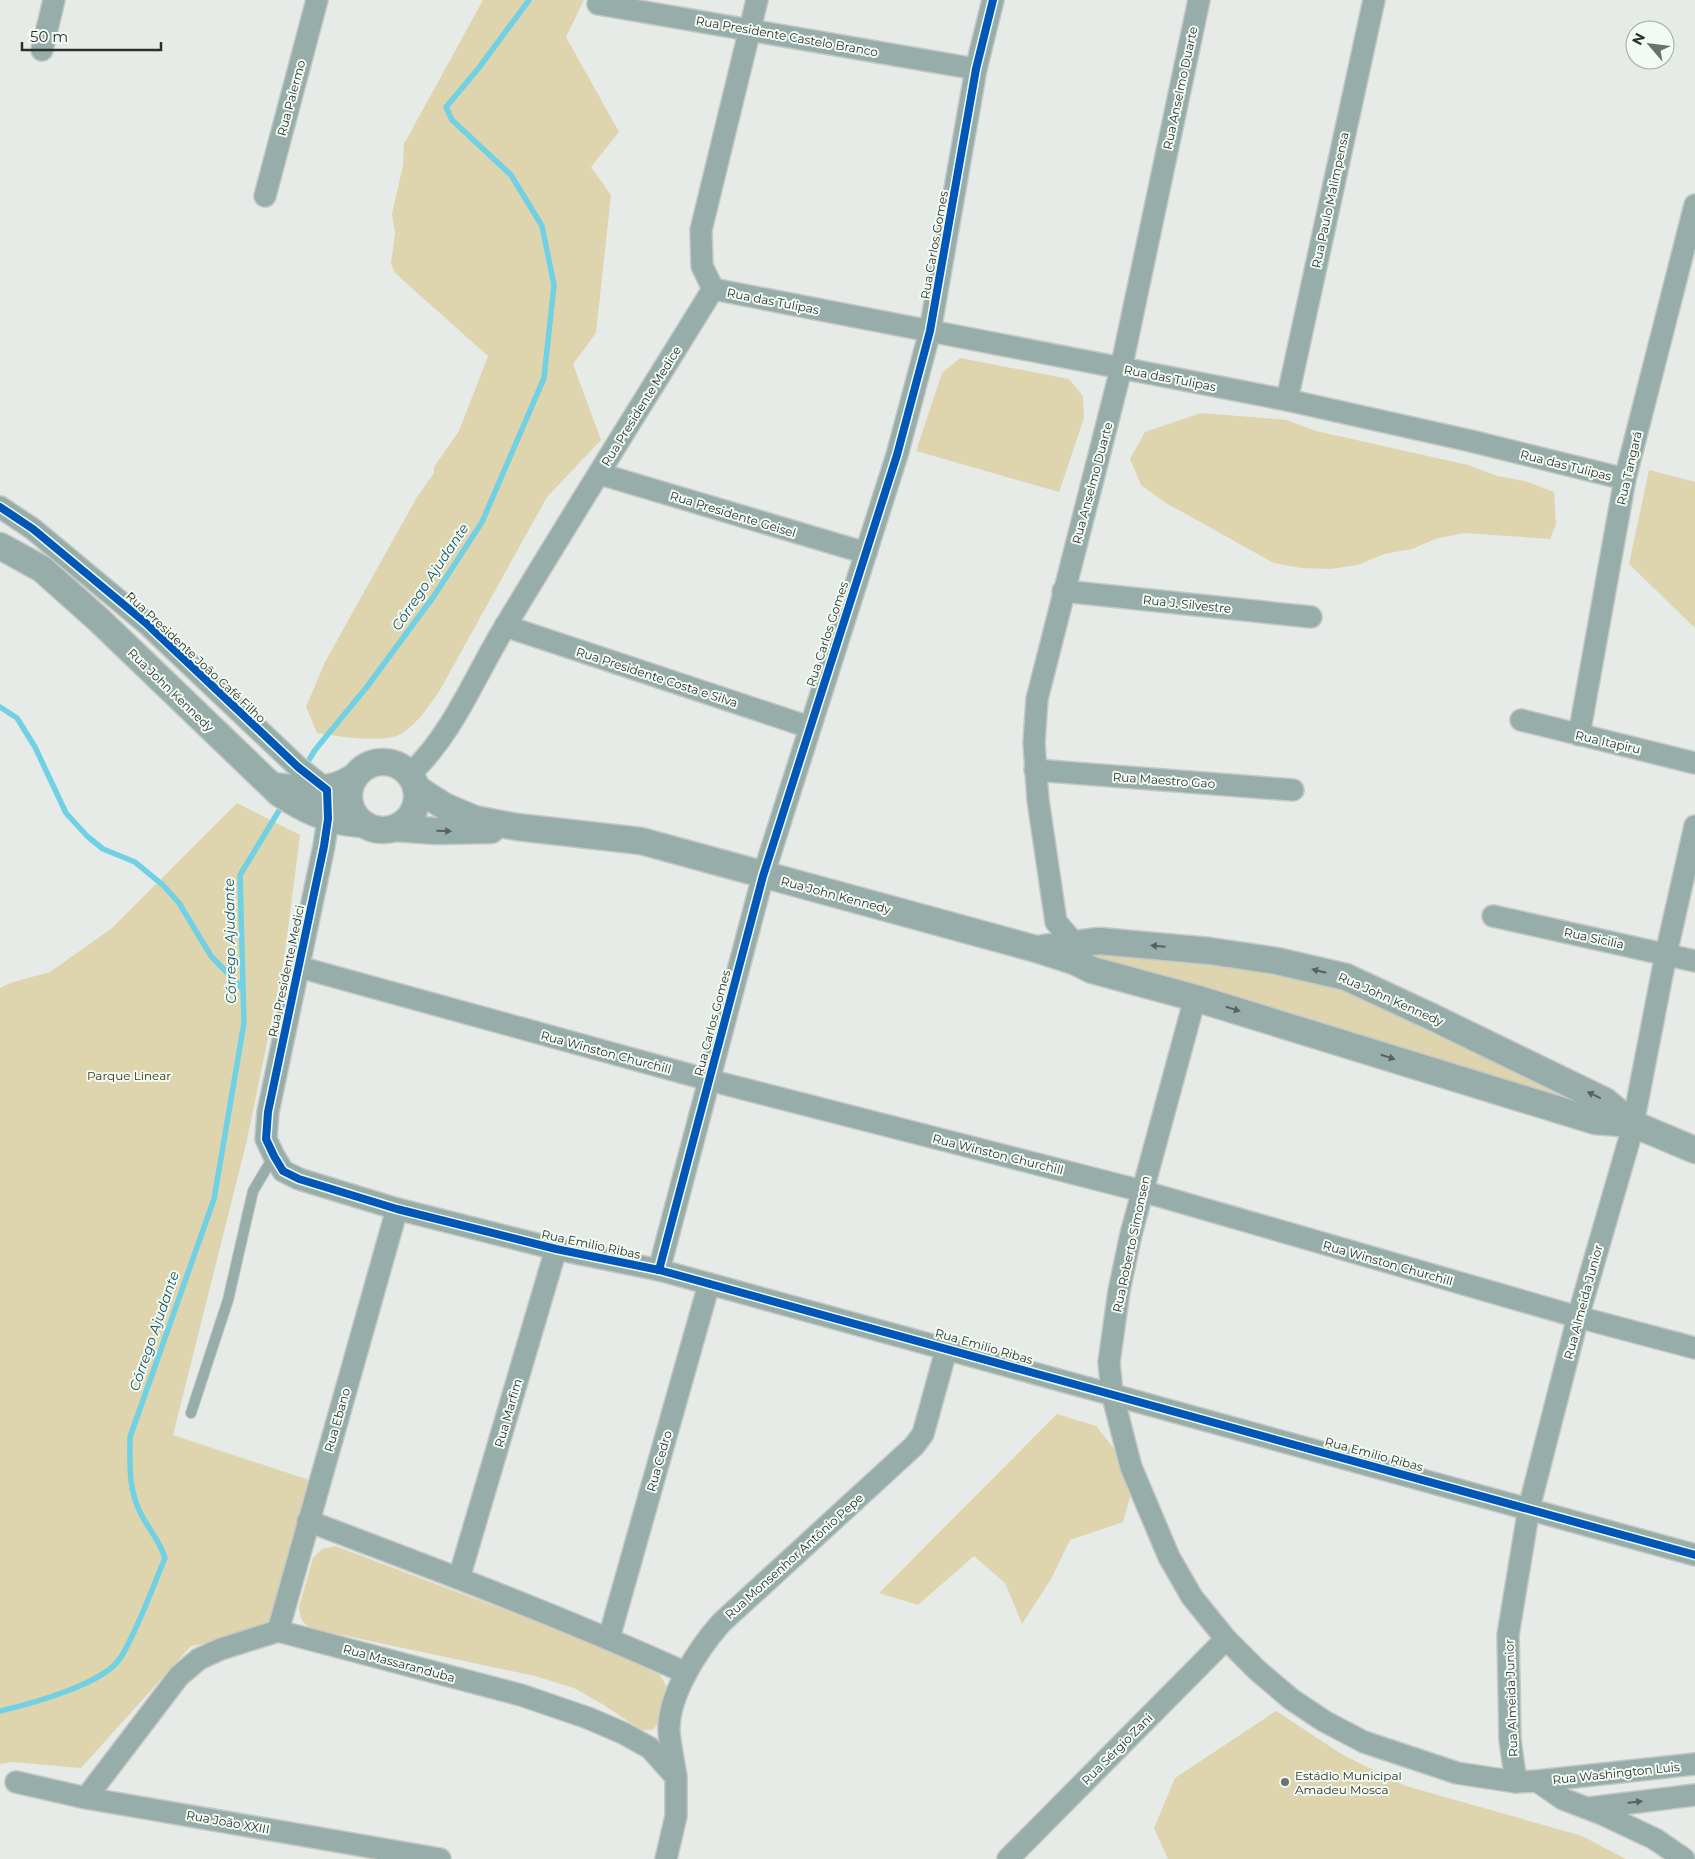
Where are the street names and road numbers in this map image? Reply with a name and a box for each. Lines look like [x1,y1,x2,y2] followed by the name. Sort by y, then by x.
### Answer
[695,13,879,59] street label: Rua Presidente Castelo Branco
[1160,25,1200,151] street label: Rua Anselmo Duarte
[274,58,308,138] street label: Rua Palermo
[1308,131,1352,269] street label: Rua Paulo Malimpensa
[917,190,951,300] street label: Rua Carlos Gomes
[726,285,820,317] street label: Rua das Tulipas
[598,343,684,469] street label: Rua Presidente Medice
[1123,362,1217,394] street label: Rua das Tulipas
[1069,421,1115,545] street label: Rua Anselmo Duarte
[1613,430,1645,506] street label: Rua Tangará
[1519,446,1613,484] street label: Rua das Tulipas
[668,488,798,540] street label: Rua Presidente Geisel
[803,579,851,688] street label: Rua Carlos Gomes
[123,588,269,726] street label: Rua Presidente João Café Filho
[1142,592,1232,616] street label: Rua J. Silvestre
[574,644,740,710] street label: Rua Presidente Costa e Silva
[125,645,217,735] street label: Rua John Kennedy
[1574,727,1642,757] street label: Rua Itapiru
[1112,769,1216,791] street label: Rua Maestro Gao
[779,873,893,917] street label: Rua John Kennedy
[265,904,307,1038] street label: Rua Presidente Medici
[1563,924,1625,952] street label: Rua Sicilia
[691,968,733,1078] street label: Rua Carlos Gomes
[1336,969,1446,1029] street label: Rua John Kennedy
[539,1027,673,1077] street label: Rua Winston Churchill
[931,1130,1065,1178] street label: Rua Winston Churchill
[1109,1174,1153,1314] street label: Rua Roberto Simonsen
[540,1226,642,1262] street label: Rua Emilio Ribas
[1321,1237,1455,1289] street label: Rua Winston Churchill
[1560,1243,1606,1361] street label: Rua Almeida Junior
[933,1325,1035,1367] street label: Rua Emilio Ribas
[491,1377,525,1449] street label: Rua Marfim
[321,1386,353,1454] street label: Rua Ebano
[643,1429,675,1493] street label: Rua Cedro
[1323,1434,1425,1474] street label: Rua Emilio Ribas
[722,1490,866,1622] street label: Rua Monsenhor Antônio Pepe
[1501,1639,1521,1757] street label: Rua Almeida Junior
[341,1641,457,1685] street label: Rua Massaranduba
[1078,1710,1156,1788] street label: Rua Sérgio Zani
[1552,1759,1680,1787] street label: Rua Washington Luis
[185,1807,271,1837] street label: Rua João XXIII

